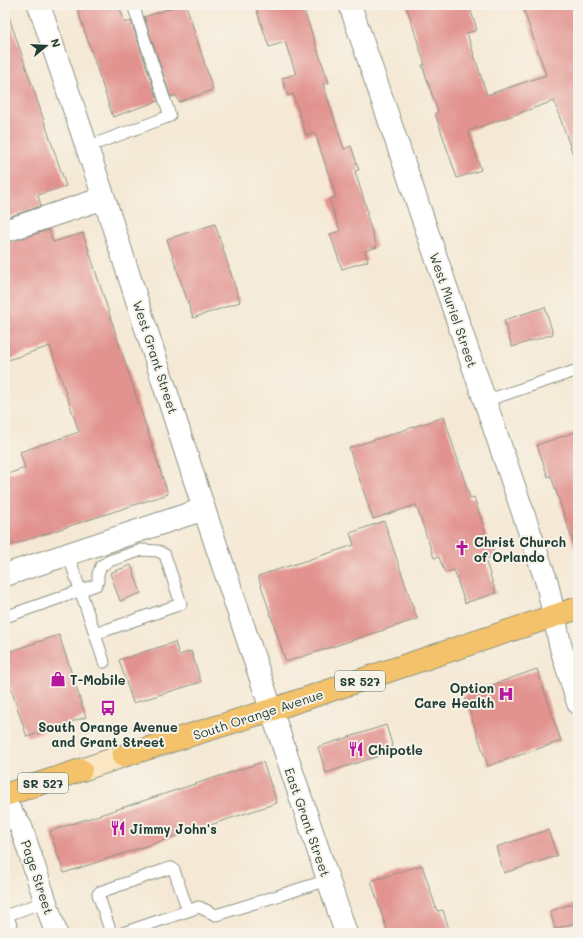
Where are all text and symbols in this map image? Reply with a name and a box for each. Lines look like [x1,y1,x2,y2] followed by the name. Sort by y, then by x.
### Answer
[26,26,66,66] north arrow
[48,36,64,49] text: N
[426,250,482,370] street label: West Muriel Street
[130,298,182,416] street label: West Grant Street
[474,533,567,565] place label: Christ Church of Orlando
[453,539,471,557] church icon: Christ Church of Orlando
[49,670,67,688] shop icon: T-Mobile
[70,671,126,688] place label: T-Mobile
[335,671,385,691] road number: SR 527
[414,679,494,711] place label: Option Care Health
[191,685,325,743] street label: South Orange Avenue
[497,685,515,703] hospital icon: Option Care Health
[99,699,117,717] bus stop icon: South Orange Avenue and Grant Street
[38,718,178,750] place label: South Orange Avenue and Grant Street
[347,740,365,758] restaurant icon: Chipotle
[368,741,423,758] place label: Chipotle
[281,765,335,879] street label: East Grant Street
[18,773,68,793] road number: SR 527
[109,819,127,837] restaurant icon: Jimmy John's
[130,820,217,838] place label: Jimmy John's
[18,838,58,917] street label: Page Street

